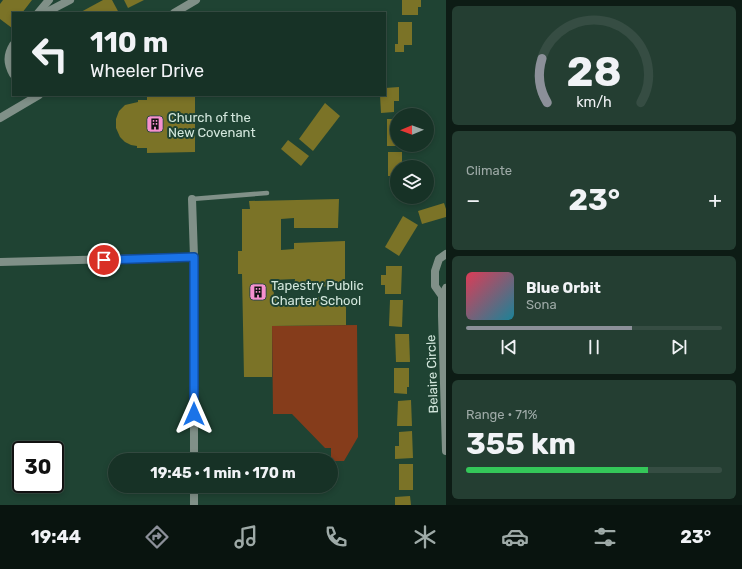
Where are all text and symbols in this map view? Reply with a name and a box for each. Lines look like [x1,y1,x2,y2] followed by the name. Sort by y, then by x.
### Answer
[90,26,168,59] text: 110 m
[24,28,76,80] icon: left
[566,47,622,96] text: 28
[90,60,204,82] text: Wheeler Drive
[576,94,612,111] text: km/h
[390,108,434,152] north arrow
[390,108,434,204] map controls
[168,110,256,140] place label: Church of the New Covenant
[145,114,165,134] building icon: Church of the New Covenant
[390,160,434,204] button: layers
[466,163,512,178] text: Climate
[568,182,620,218] text: 23°
[466,187,480,214] text: −
[708,187,722,214] text: +
[87,243,121,277] pin
[93,249,115,271] icon: arrive
[271,278,364,308] place label: Tapestry Public Charter School
[526,279,601,297] text: Blue Orbit
[248,282,268,302] building icon: Tapestry Public Charter School
[526,297,557,312] text: Sona
[423,334,441,414] street label: Belaire Circle
[498,336,520,358] icon: previous
[583,336,605,358] icon: pause
[668,336,690,358] icon: next
[173,393,215,435] position arrow
[466,407,537,422] text: Range · 71%
[466,426,576,462] text: 355 km
[12,441,64,493] speed limit sign: 30
[150,464,296,482] text: 19:45 · 1 min · 170 m
[143,523,171,551] icon: directions
[232,523,260,551] icon: music
[322,523,350,551] icon: phone
[411,523,439,551] icon: climate
[501,523,529,551] icon: car
[591,523,619,551] icon: filters
[31,526,81,548] text: 19:44
[680,526,711,548] text: 23°

